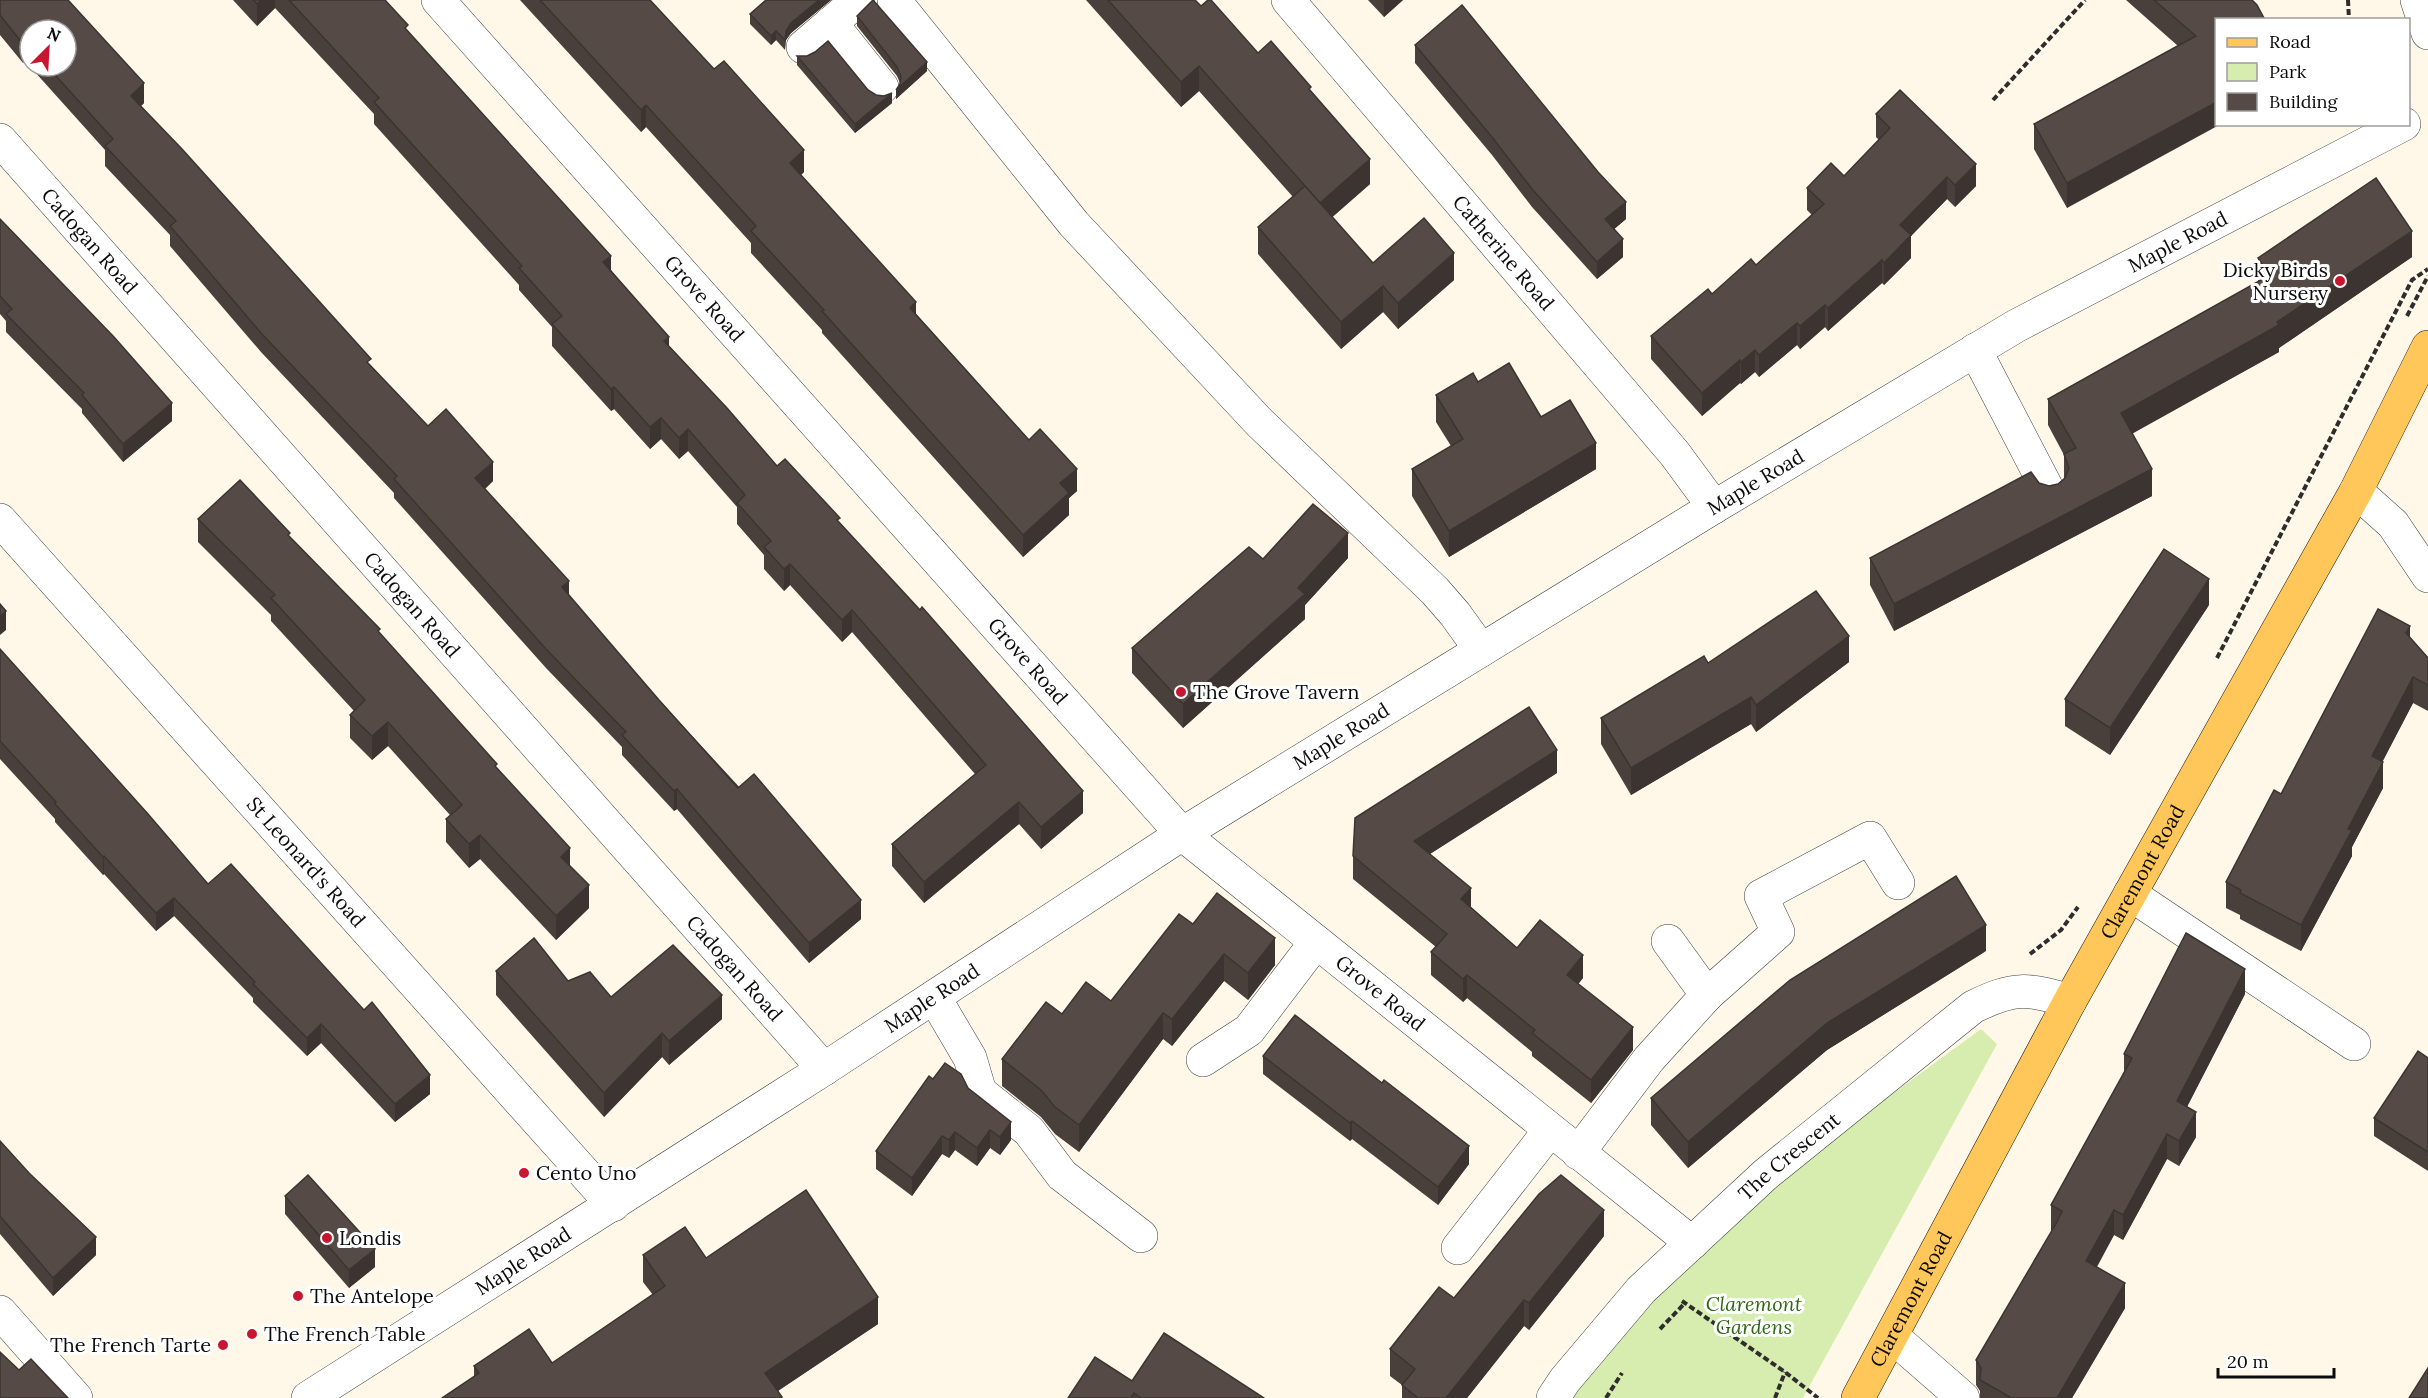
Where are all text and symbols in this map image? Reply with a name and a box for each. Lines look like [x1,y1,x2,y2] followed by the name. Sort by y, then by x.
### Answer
[18,18,78,78] north arrow
[2215,18,2410,126] legend
[44,23,64,46] text: N
[2269,30,2311,53] text: Road
[2269,60,2307,83] text: Park
[2269,90,2339,113] text: Building
[36,183,144,299] street label: Cadogan Road
[1448,190,1560,315] street label: Catherine Road
[2123,205,2231,278] street label: Maple Road
[659,250,750,347] street label: Grove Road
[2223,257,2328,305] place label: Dicky Birds Nursery
[2333,274,2347,288] marker: Dicky Birds Nursery
[1702,443,1808,520] street label: Maple Road
[359,546,466,662] street label: Cadogan Road
[983,612,1073,709] street label: Grove Road
[1193,679,1359,704] place label: The Grove Tavern
[1174,685,1188,699] marker: The Grove Tavern
[1288,697,1394,775] street label: Maple Road
[242,791,371,932] street label: St Leonard's Road
[2094,800,2190,943] street label: Claremont Road
[681,910,789,1026] street label: Cadogan Road
[1331,949,1431,1036] street label: Grove Road
[879,957,984,1038] street label: Maple Road
[1733,1106,1845,1205] street label: The Crescent
[536,1160,636,1185] place label: Cento Uno
[517,1166,531,1180] marker: Cento Uno
[470,1221,575,1300] street label: Maple Road
[339,1225,401,1250] place label: Londis
[1864,1227,1957,1371] street label: Claremont Road
[320,1231,334,1245] marker: Londis
[310,1283,434,1308] place label: The Antelope
[291,1289,305,1303] marker: The Antelope
[1706,1291,1803,1339] park label: Claremont Gardens
[264,1321,426,1346] place label: The French Table
[245,1327,259,1341] marker: The French Table
[50,1332,211,1357] place label: The French Tarte
[216,1338,230,1352] marker: The French Tarte
[2218,1341,2334,1379] scale bar
[2227,1350,2269,1373] text: 20 m

